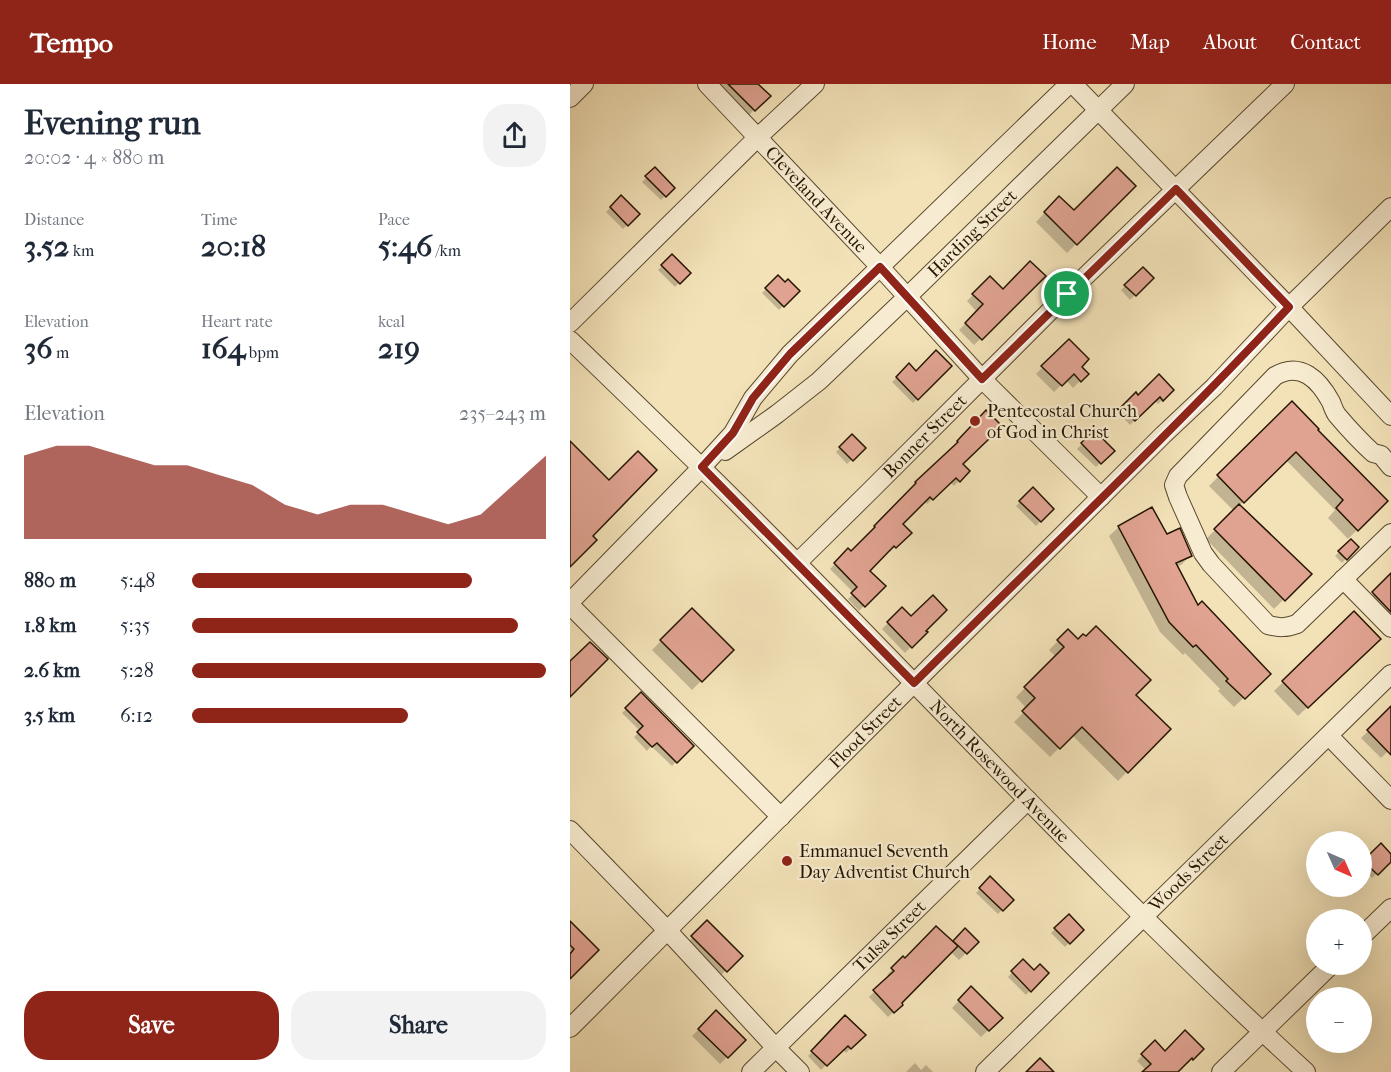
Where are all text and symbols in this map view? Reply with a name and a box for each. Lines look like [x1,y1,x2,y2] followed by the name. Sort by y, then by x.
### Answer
[30,26,113,59] text: Tempo
[1042,30,1097,54] text: Home
[1130,30,1170,54] text: Map
[1203,30,1257,54] text: About
[1290,30,1361,54] text: Contact
[24,104,201,143] text: Evening run
[483,104,546,167] button: share
[761,142,871,258] street label: Cleveland Avenue
[24,146,164,169] text: 20:02 · 4 × 880 m
[923,185,1022,282] street label: Harding Street
[24,210,84,229] text: Distance
[201,210,237,229] text: Time
[378,210,410,229] text: Pace
[24,229,69,264] text: 3.52
[201,229,266,264] text: 20:18
[378,229,432,264] text: 5:46
[69,241,94,260] text: km
[432,241,461,260] text: /km
[1041,268,1092,319] pin
[1050,277,1083,310] icon: arrive
[24,312,89,331] text: Elevation
[201,312,273,331] text: Heart rate
[378,312,405,331] text: kcal
[24,331,53,366] text: 36
[201,331,245,366] text: 164
[378,331,420,366] text: 219
[53,343,69,362] text: m
[245,343,279,362] text: bpm
[879,390,972,483] street label: Bonner Street
[987,401,1137,443] place label: Pentecostal Church of God in Christ
[24,402,105,425] text: Elevation
[459,402,546,425] text: 235–243 m
[968,414,982,428] marker: Pentecostal Church of God in Christ
[24,569,76,592] text: 880 m
[120,569,155,592] text: 5:48
[24,614,76,637] text: 1.8 km
[120,614,150,637] text: 5:35
[24,659,80,682] text: 2.6 km
[120,659,154,682] text: 5:28
[825,691,907,773] street label: Flood Street
[925,696,1074,847] street label: North Rosewood Avenue
[24,704,75,727] text: 3.5 km
[120,704,153,727] text: 6:12
[1144,829,1233,917] street label: Woods Street
[1306,831,1372,897] north arrow
[1306,831,1372,1053] map controls
[799,841,970,883] place label: Emmanuel Seventh Day Adventist Church
[780,854,794,868] marker: Emmanuel Seventh Day Adventist Church
[849,896,931,977] street label: Tulsa Street
[1306,909,1372,975] button: +
[1306,987,1372,1053] button: −
[24,991,279,1060] button: Save
[291,991,546,1060] button: Share

